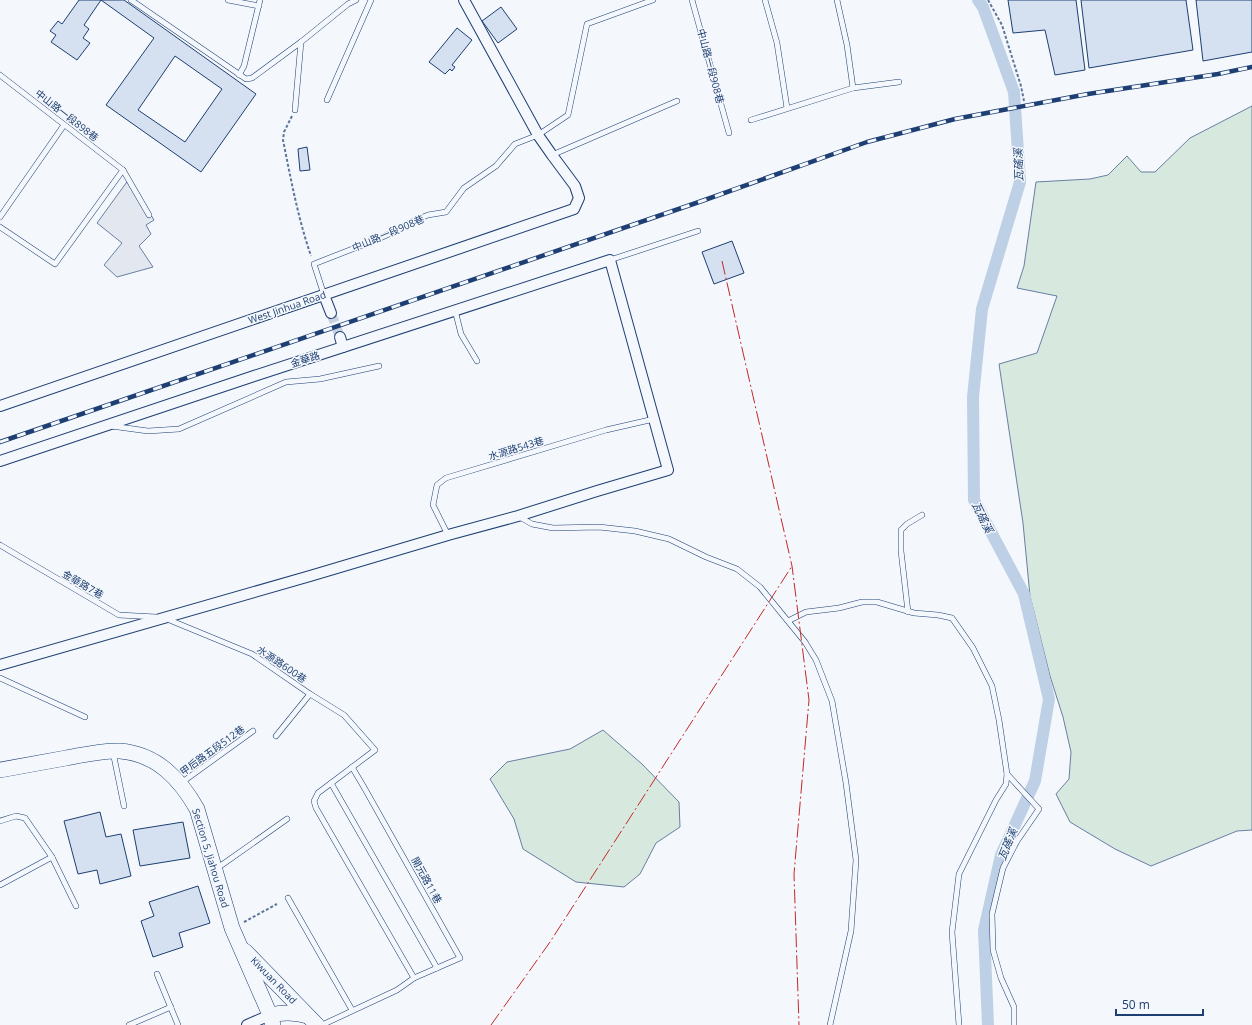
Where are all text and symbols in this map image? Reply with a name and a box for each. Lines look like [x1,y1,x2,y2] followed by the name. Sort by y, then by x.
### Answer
[694,27,728,105] street label: 中山路一段908巷
[32,86,102,144] street label: 中山路一段898巷
[1010,146,1026,182] water label: 瓦磘溪
[350,211,426,255] street label: 中山路一段908巷
[246,287,328,327] street label: West Jinhua Road
[289,348,321,370] street label: 金華路
[487,433,545,463] street label: 水源路543巷
[969,499,998,537] water label: 瓦磘溪
[60,567,106,601] street label: 金華路7巷
[254,642,310,686] street label: 水源路600巷
[177,722,247,778] street label: 甲后路五段512巷
[189,807,233,909] street label: Section 5, Jiahou Road
[994,824,1021,862] water label: 瓦磘溪
[408,854,446,906] street label: 開元路11巷
[248,953,300,1007] street label: Kiwuan Road
[1116,991,1203,1017] scale bar
[1122,996,1150,1013] text: 50 m

